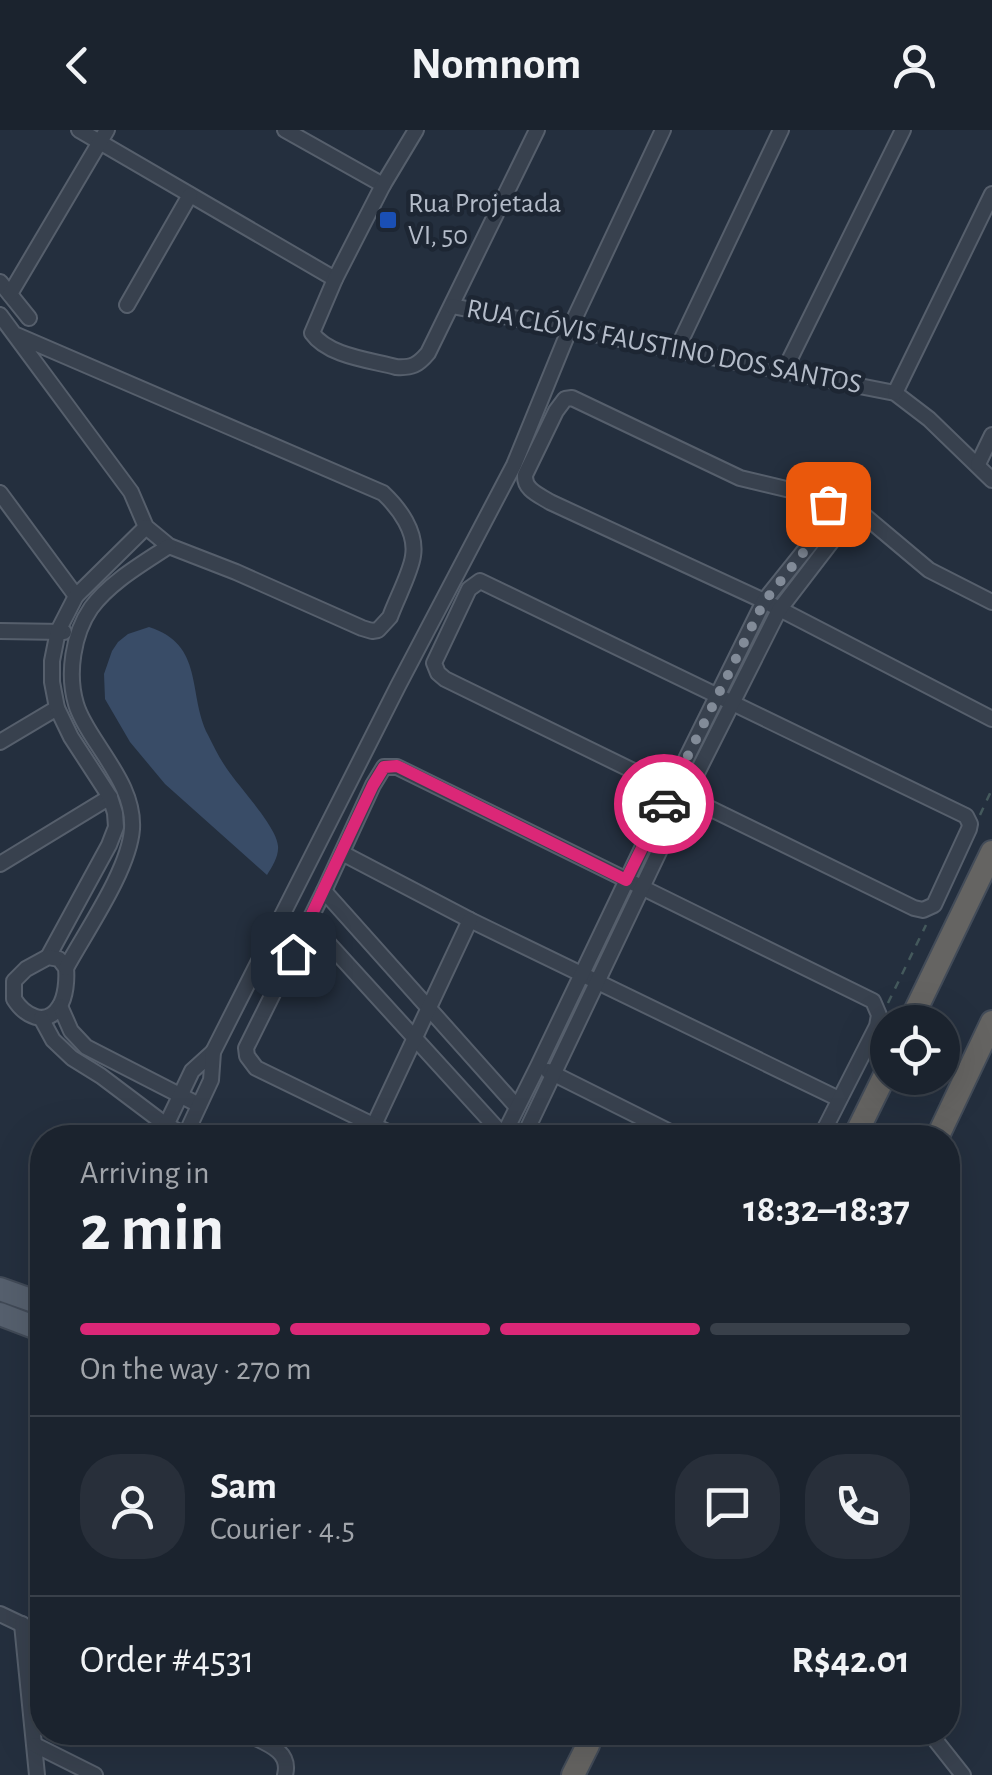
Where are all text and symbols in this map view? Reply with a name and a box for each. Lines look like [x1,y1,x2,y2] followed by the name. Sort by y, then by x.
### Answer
[50,38,105,93] icon: back
[887,38,942,93] icon: person
[411,42,581,87] text: Nomnom
[408,190,561,250] place label: Rua Projetada VI, 50
[377,209,399,231] marker: Rua Projetada VI, 50
[464,292,864,399] street label: RUA CLÓVIS FAUSTINO DOS SANTOS
[786,462,871,547] pin
[801,477,856,532] icon: bag
[614,754,714,854] courier
[637,777,692,832] icon: car
[251,912,336,997] pin
[266,927,321,982] icon: home
[870,1005,960,1095] map controls
[870,1005,960,1095] button: locate
[80,1157,209,1189] text: Arriving in
[743,1191,910,1229] text: 18:32–18:37
[80,1197,224,1262] text: 2 min
[80,1353,312,1385] text: On the way · 270 m
[80,1454,185,1559] button: person
[675,1454,780,1559] button: chat
[805,1454,910,1559] button: phone
[210,1468,277,1506] text: Sam
[210,1513,355,1545] text: Courier · 4.5
[80,1642,255,1680] text: Order #4531
[791,1642,910,1680] text: R$42.01

